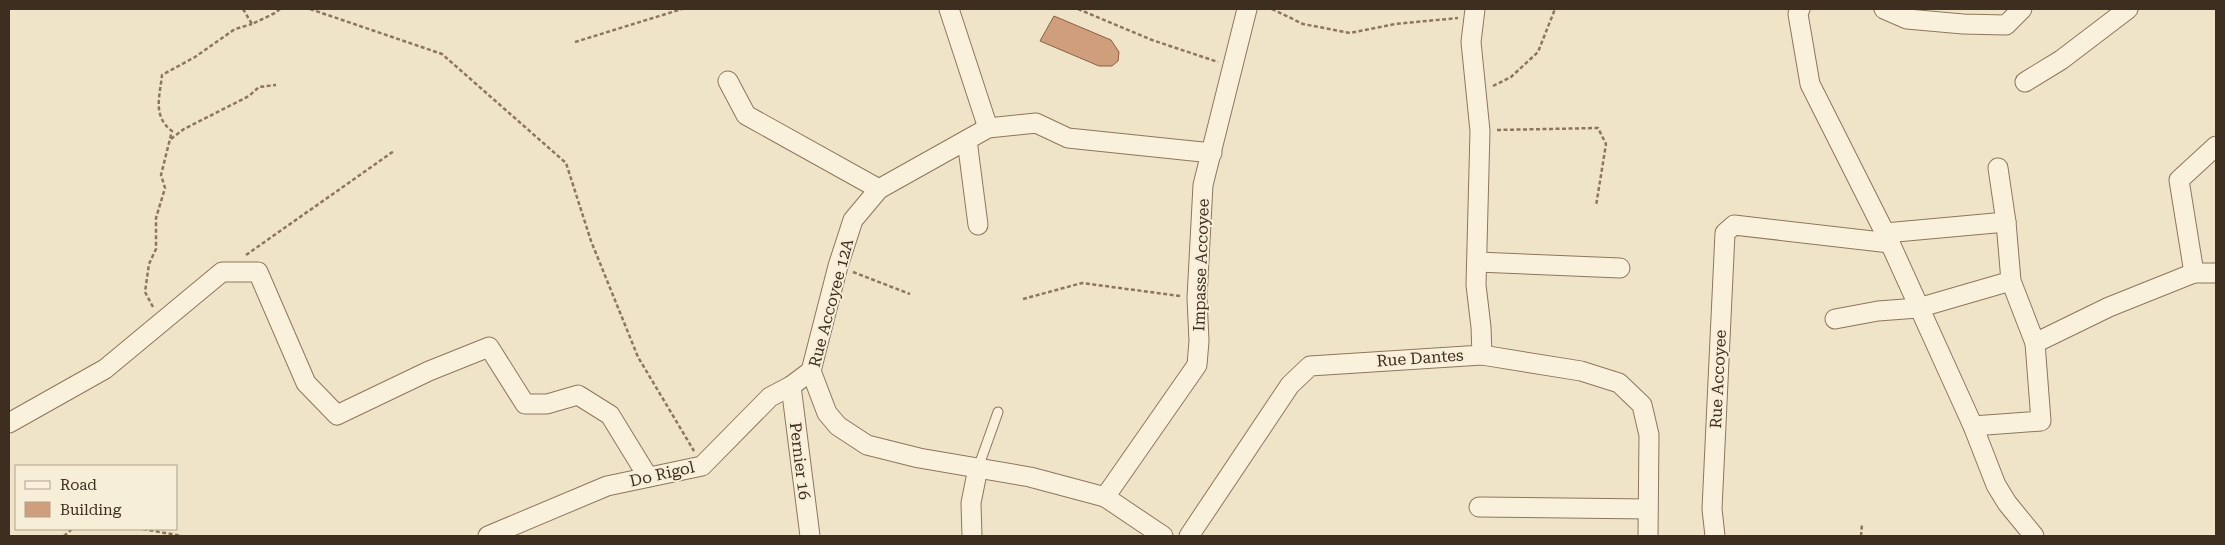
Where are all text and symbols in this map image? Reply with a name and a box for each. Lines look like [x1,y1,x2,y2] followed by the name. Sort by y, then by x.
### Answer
[1189,198,1213,332] street label: Impasse Accoyee
[805,236,857,369] street label: Rue Accoyee 12A
[1706,329,1730,429] street label: Rue Accoyee
[1376,345,1465,371] street label: Rue Dantes
[786,421,814,501] street label: Pernier 16
[628,457,696,491] street label: Do Rigol
[15,465,178,530] legend
[60,476,97,494] text: Road
[60,501,122,519] text: Building

